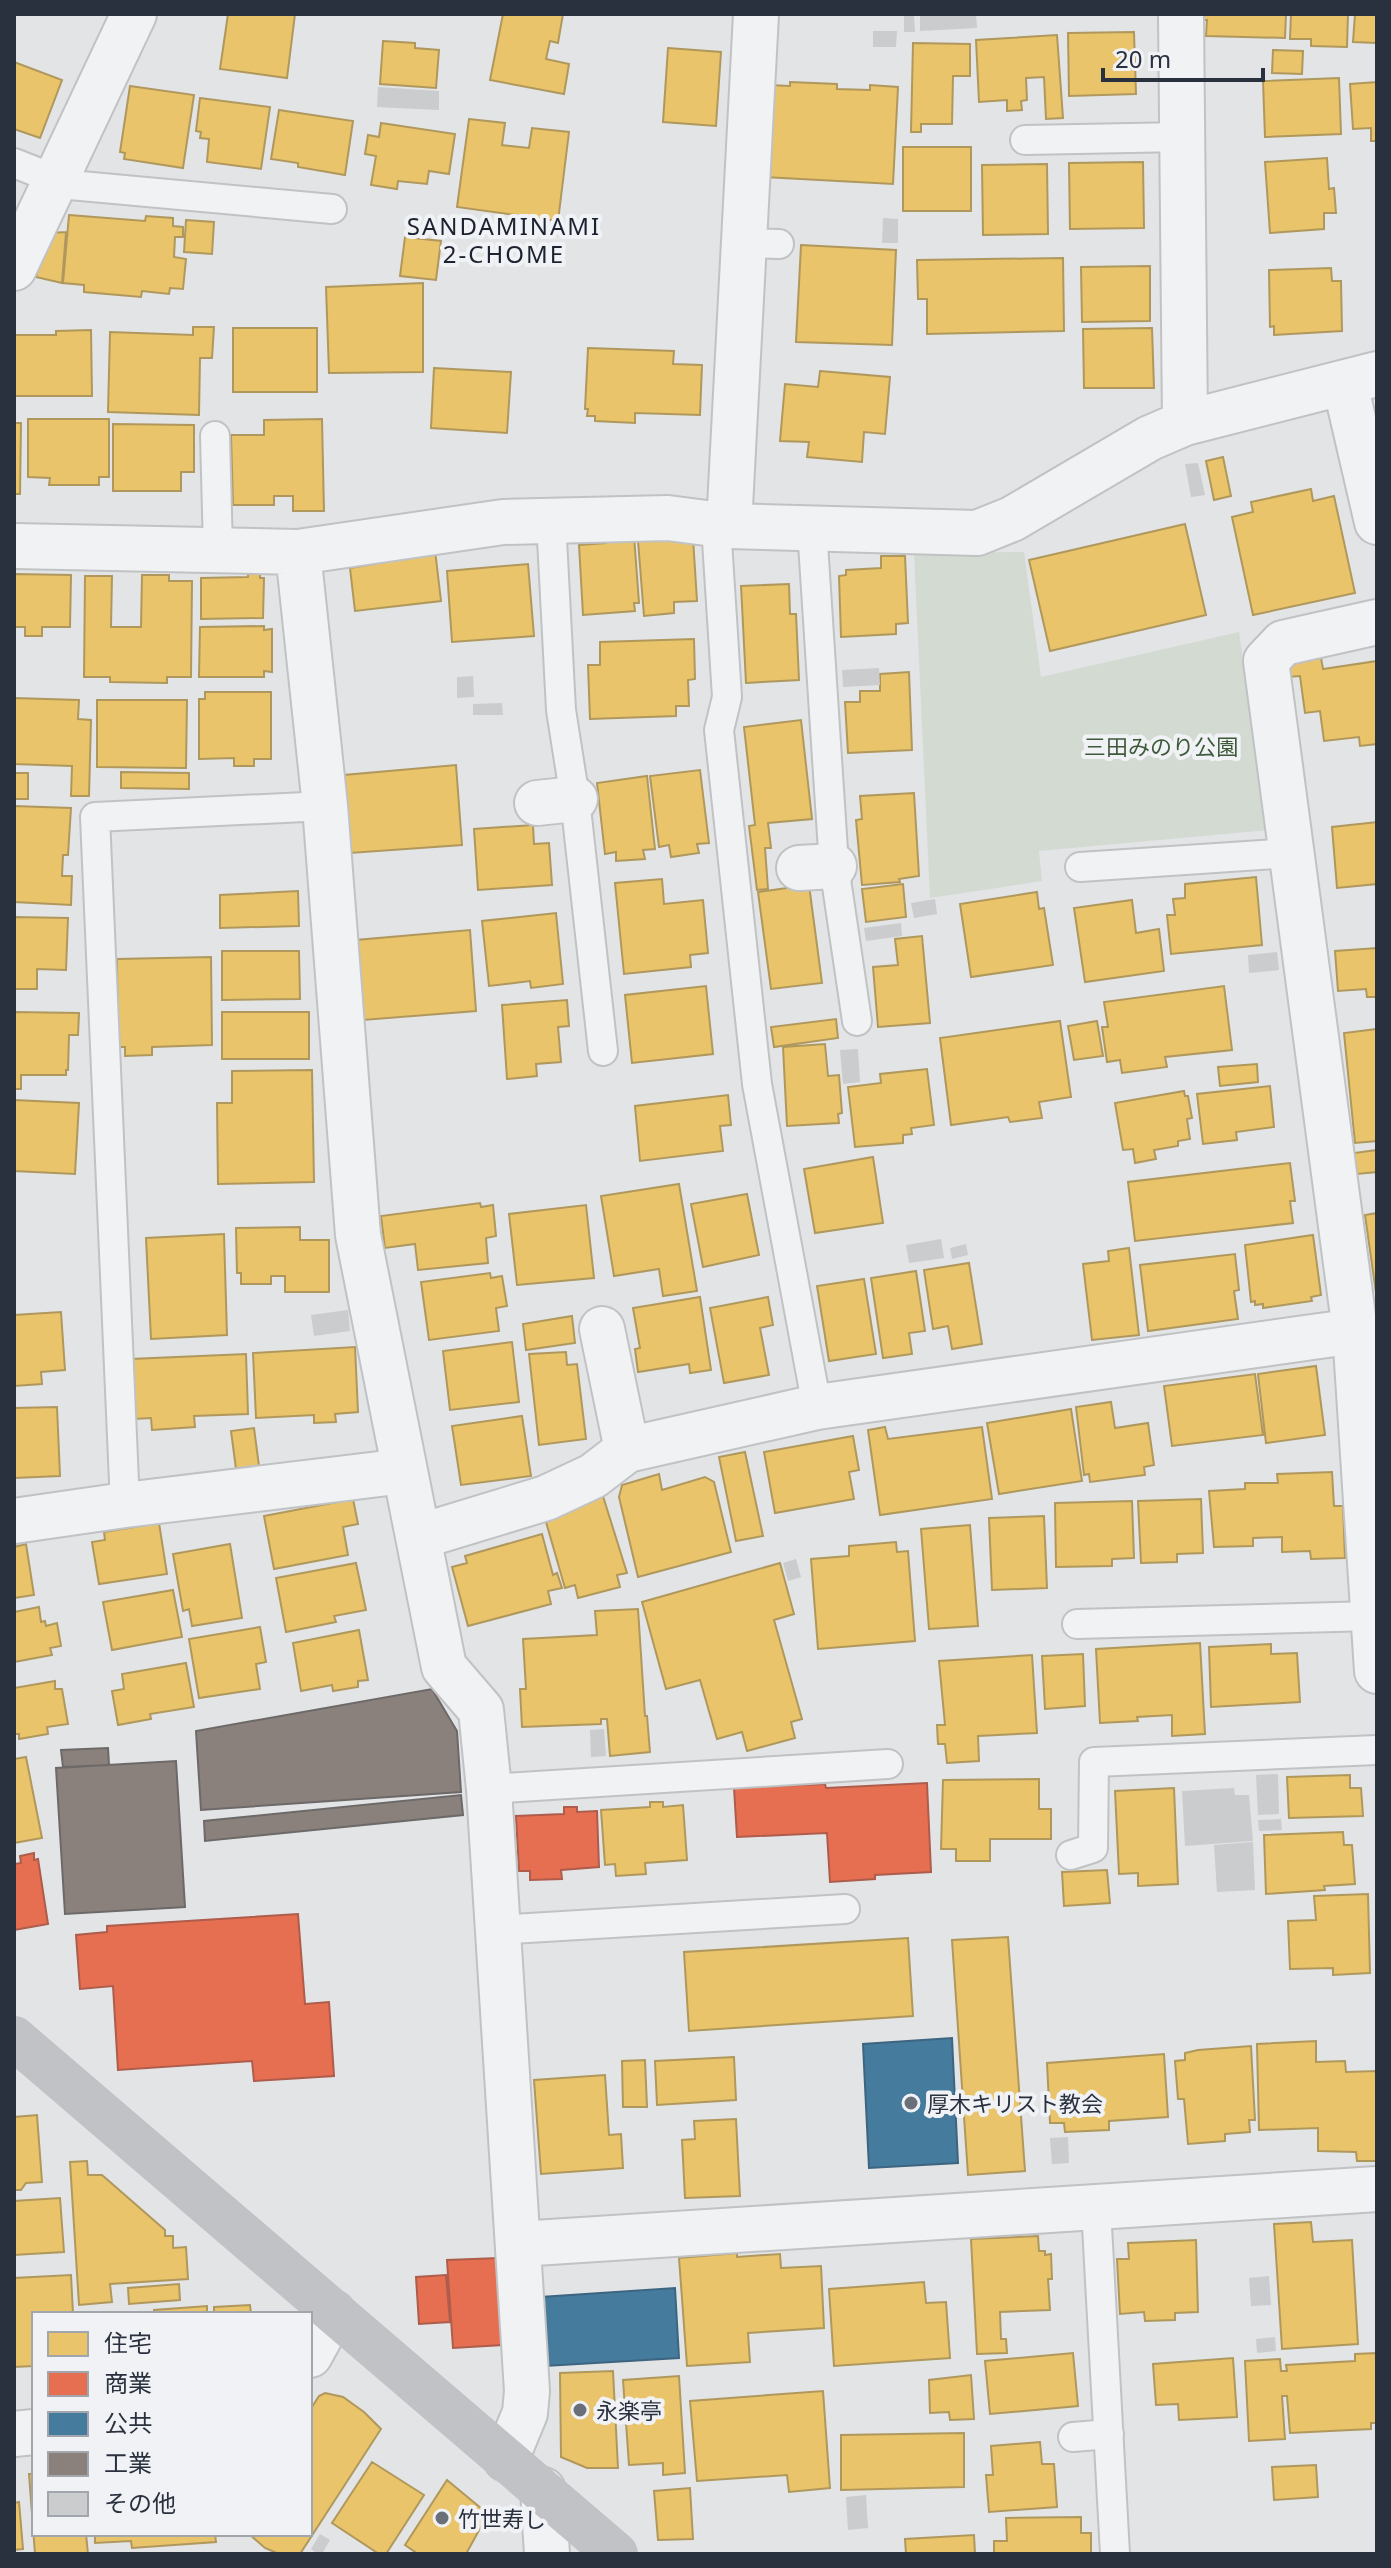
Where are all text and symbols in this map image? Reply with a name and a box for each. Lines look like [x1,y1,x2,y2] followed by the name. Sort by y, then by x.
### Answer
[1103,32,1263,82] scale bar
[1115,42,1171,75] text: 20 m
[407,209,601,270] district label: SANDAMINAMI 2-CHOME
[1084,731,1238,761] park label: 三田みのり公園
[927,2088,1103,2118] place label: 厚木キリスト教会
[902,2094,920,2112] marker: 厚木キリスト教会
[32,2312,312,2536] legend
[104,2326,152,2359] text: 住宅
[104,2366,152,2399] text: 商業
[596,2395,662,2425] place label: 永楽亭
[571,2401,589,2419] marker: 永楽亭
[104,2406,152,2439] text: 公共
[104,2446,152,2479] text: 工業
[104,2486,176,2519] text: その他
[458,2503,546,2533] place label: 竹世寿し
[433,2509,451,2527] marker: 竹世寿し

